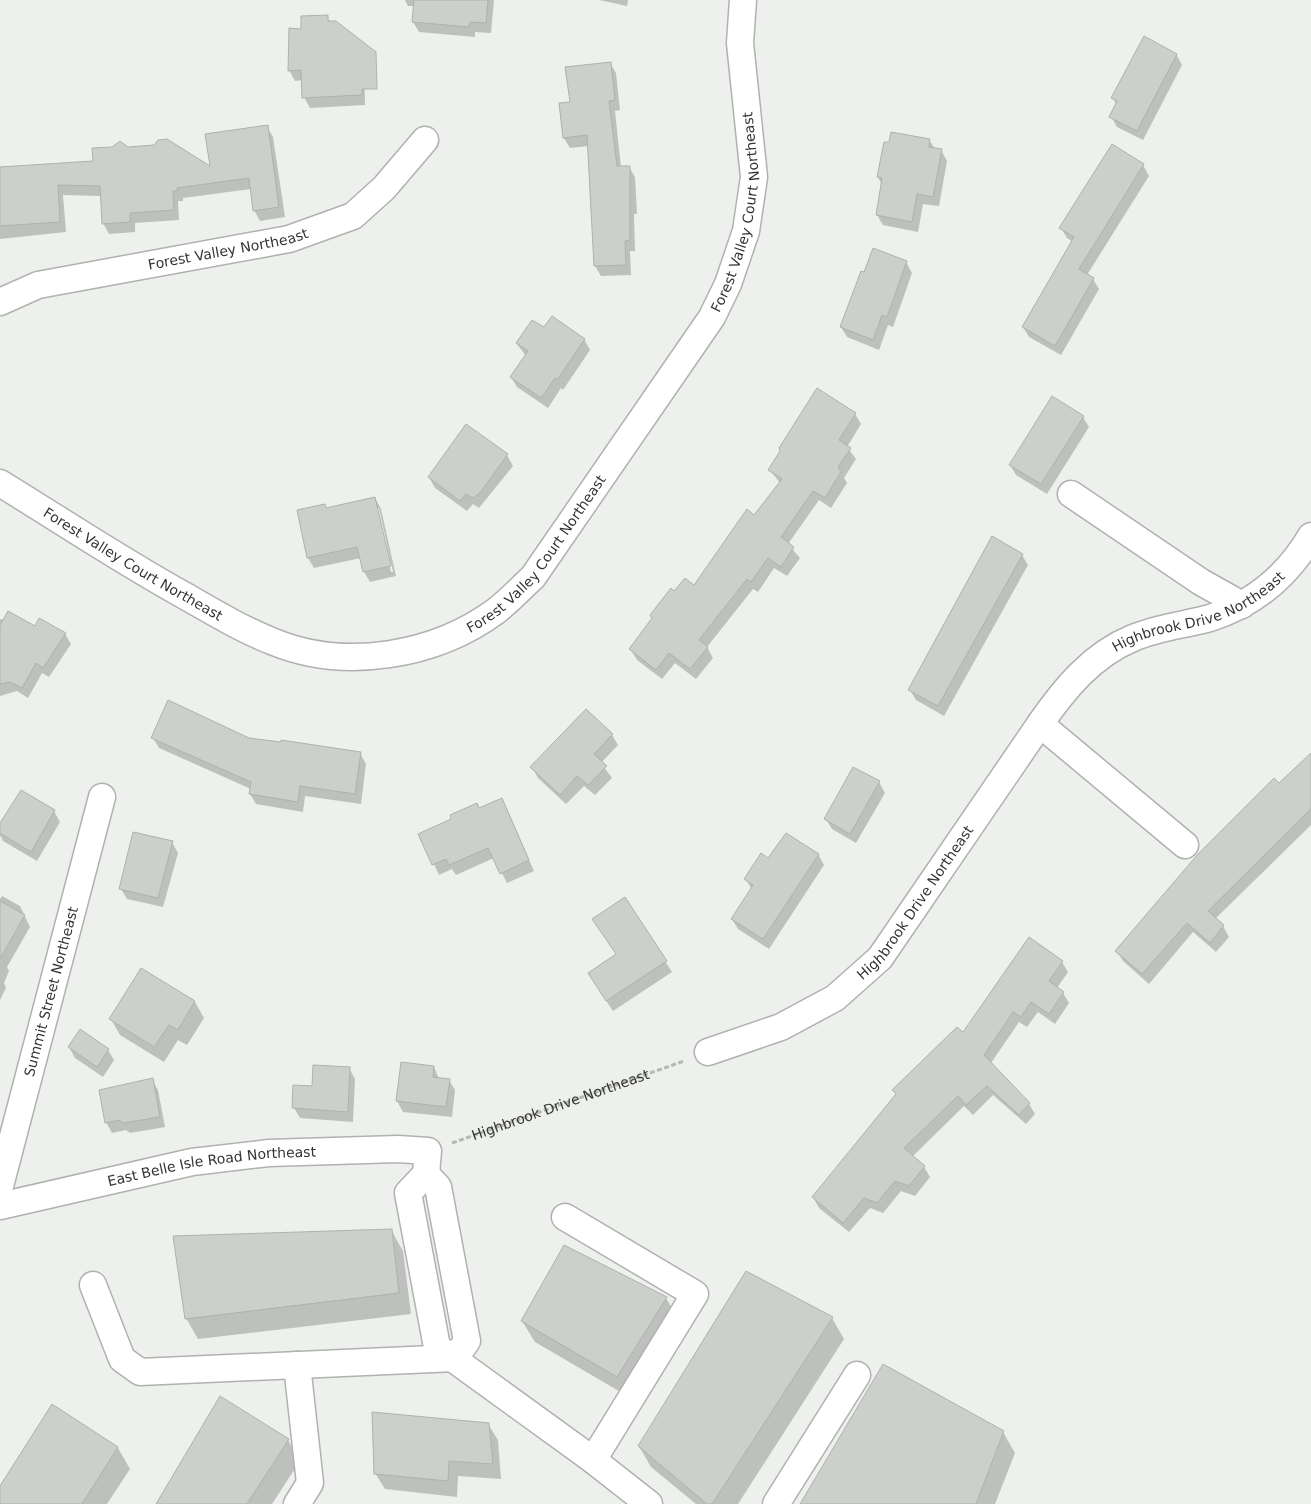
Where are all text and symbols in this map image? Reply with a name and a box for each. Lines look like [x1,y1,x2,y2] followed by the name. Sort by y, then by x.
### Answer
[708,111,762,315] street label: Forest Valley Court Northeast
[147,225,311,273] street label: Forest Valley Northeast
[464,471,609,636] street label: Forest Valley Court Northeast
[41,504,226,624] street label: Forest Valley Court Northeast
[1109,568,1288,655] street label: Highbrook Drive Northeast
[854,822,977,983] street label: Highbrook Drive Northeast
[21,904,81,1078] street label: Summit Street Northeast
[469,1066,652,1143] street label: Highbrook Drive Northeast
[106,1144,317,1189] street label: East Belle Isle Road Northeast

